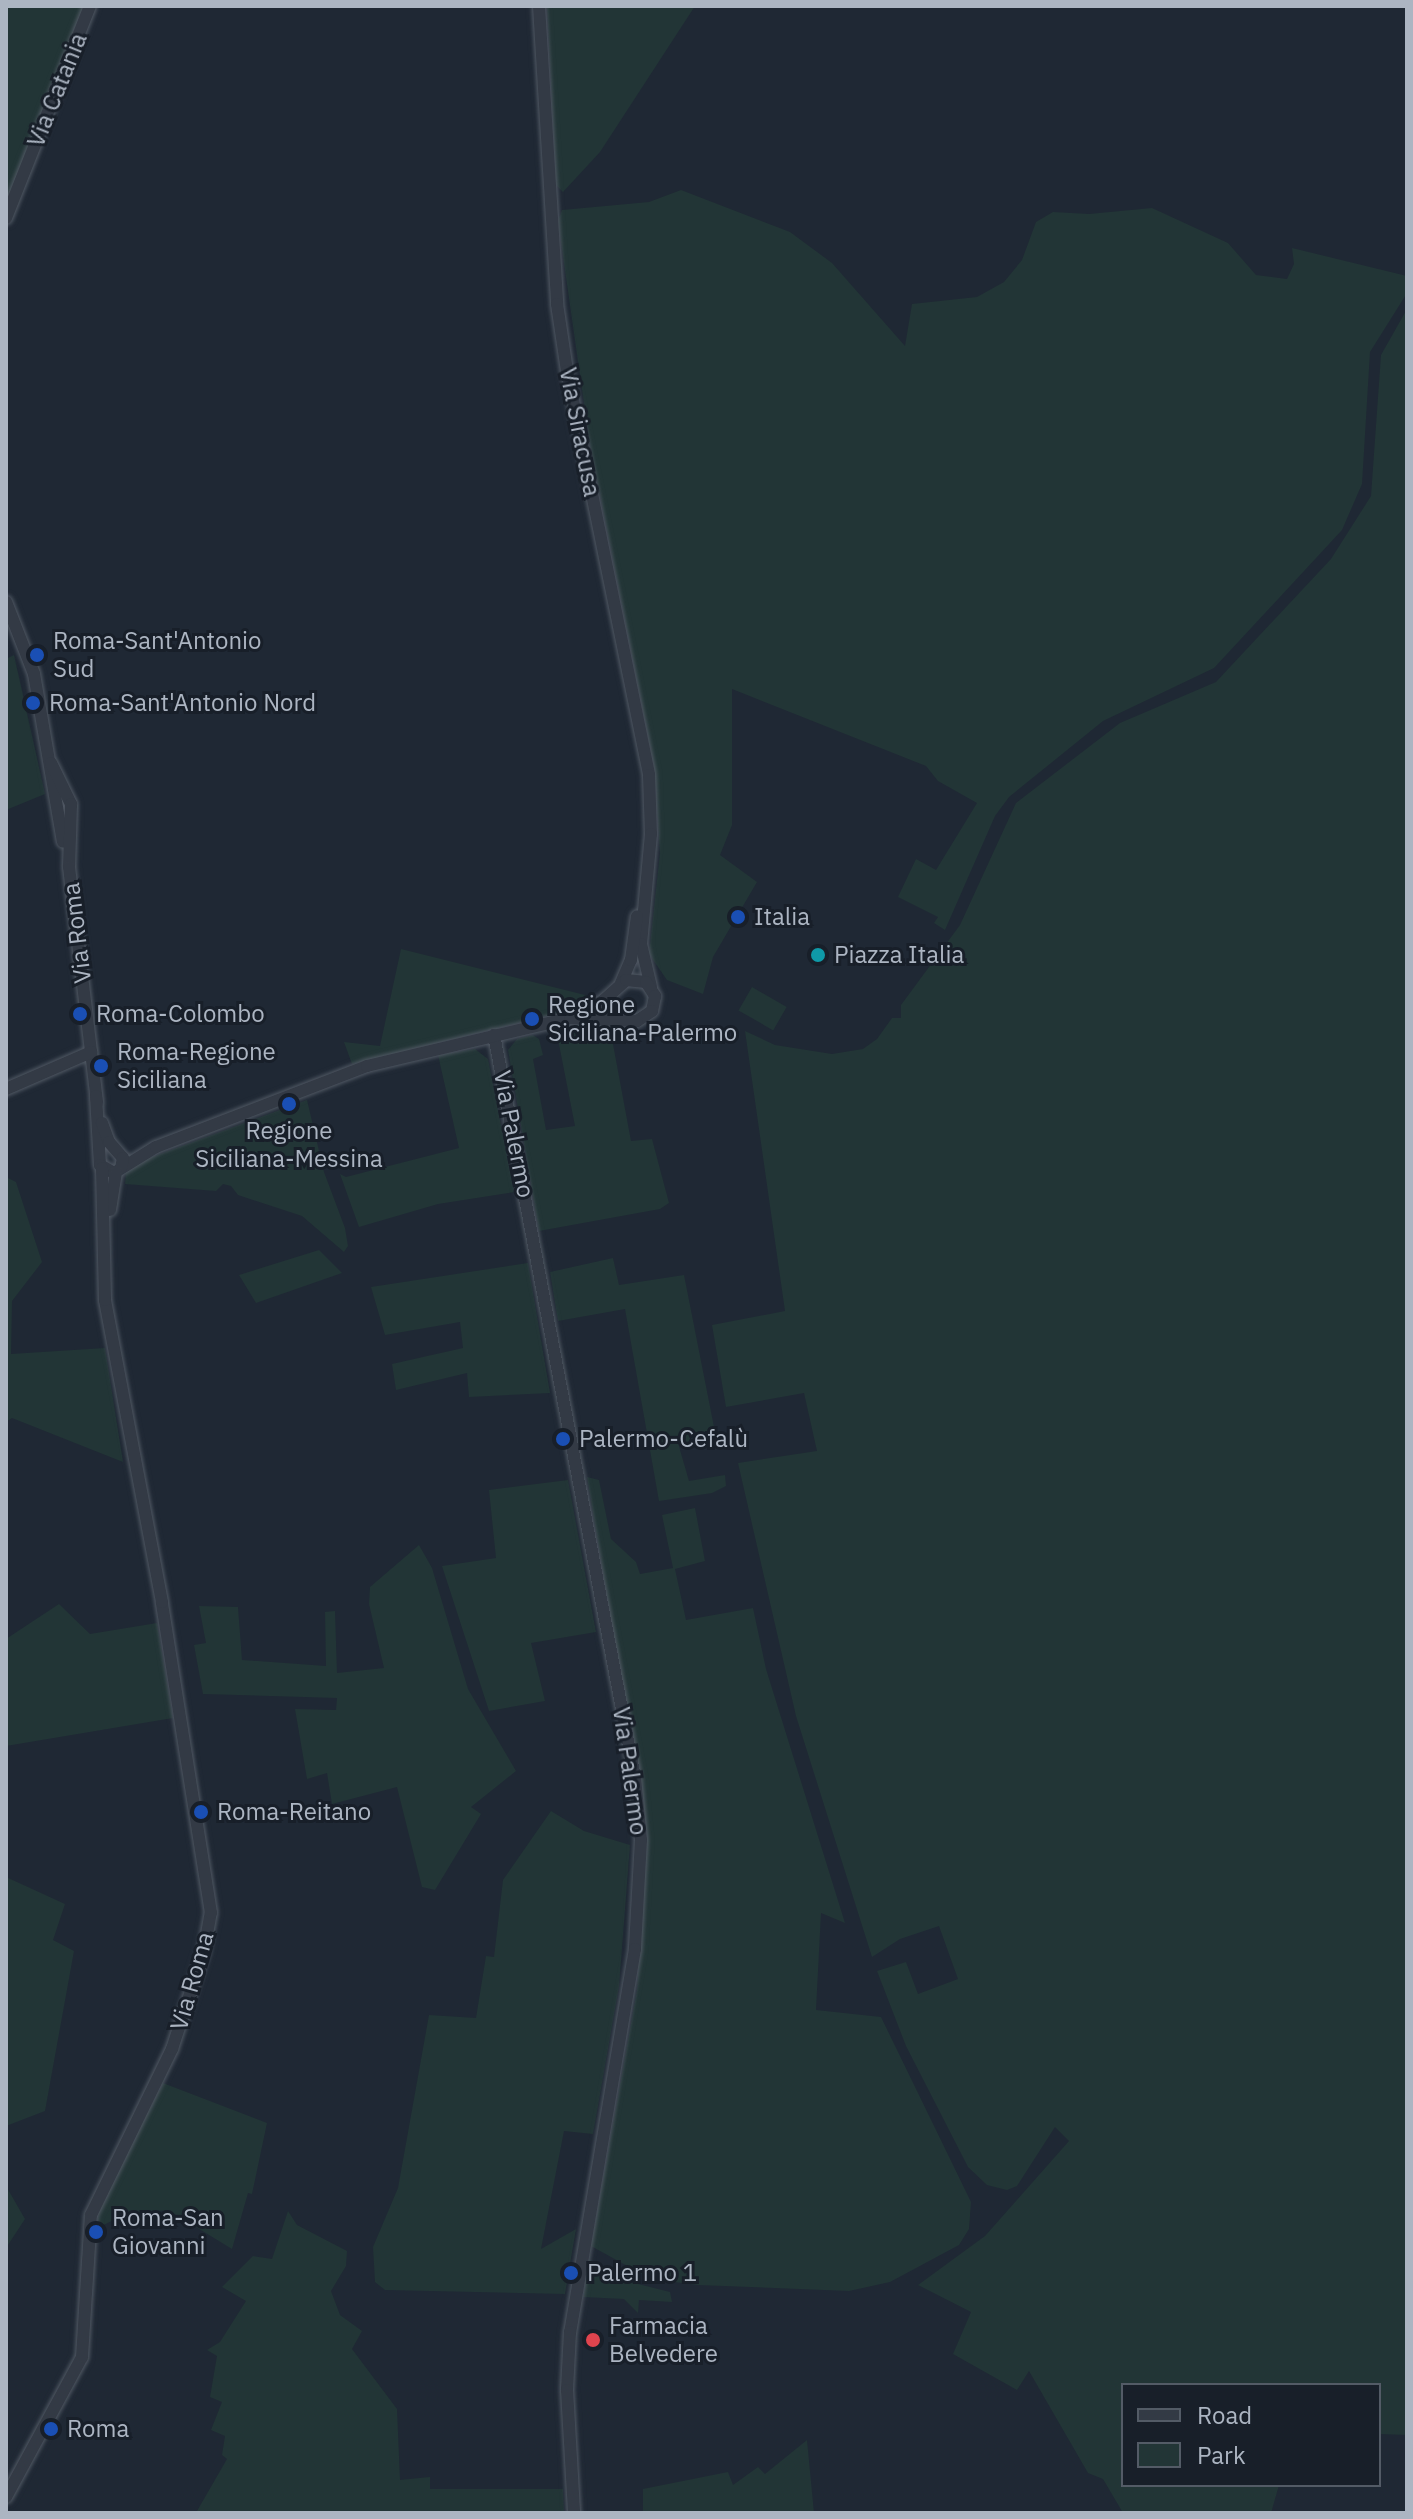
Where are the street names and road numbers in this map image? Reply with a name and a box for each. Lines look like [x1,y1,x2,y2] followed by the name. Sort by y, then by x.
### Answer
[21,29,93,151] street label: Via Catania
[553,365,607,499] street label: Via Siracusa
[57,881,97,985] street label: Via Roma
[488,1068,540,1200] street label: Via Palermo
[607,1705,653,1837] street label: Via Palermo
[164,1928,220,2034] street label: Via Roma

